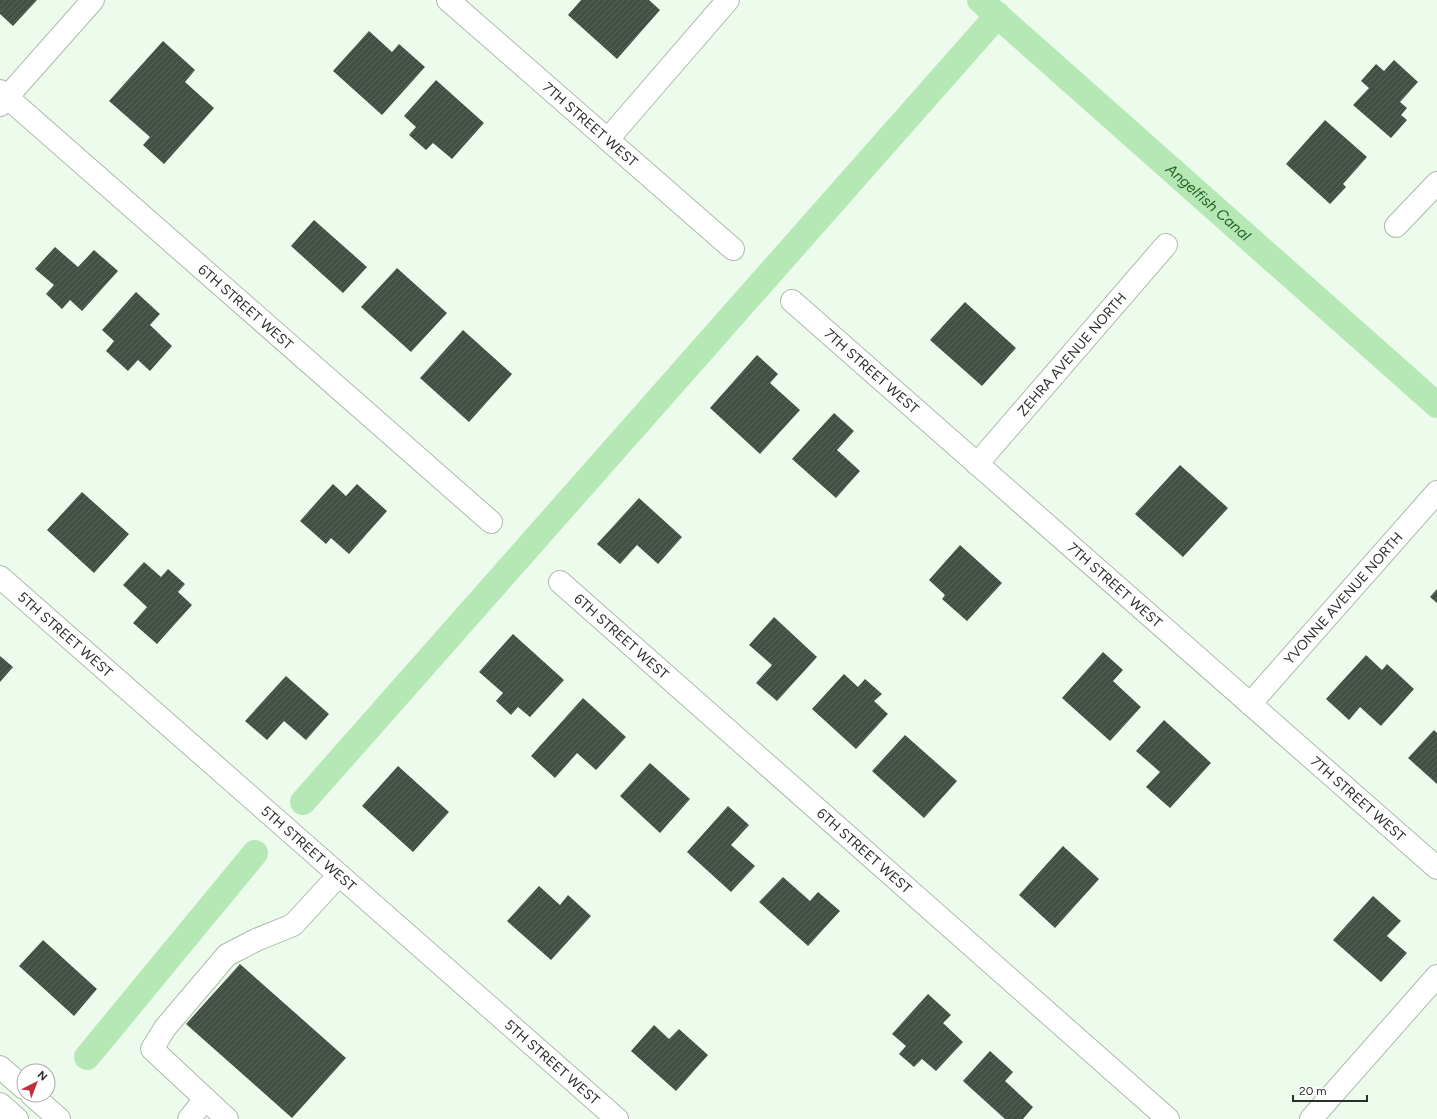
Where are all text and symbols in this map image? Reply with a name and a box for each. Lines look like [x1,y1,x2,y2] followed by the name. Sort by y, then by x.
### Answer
[539,79,641,171] street label: 7TH STREET WEST
[1161,159,1255,245] water label: Angelfish Canal
[194,261,297,353] street label: 6TH STREET WEST
[1014,289,1130,420] street label: ZEHRA AVENUE NORTH
[821,325,922,418] street label: 7TH STREET WEST
[1281,529,1406,668] street label: YVONNE AVENUE NORTH
[1064,539,1166,632] street label: 7TH STREET WEST
[14,589,116,681] street label: 5TH STREET WEST
[570,590,672,683] street label: 6TH STREET WEST
[1307,753,1409,845] street label: 7TH STREET WEST
[257,802,360,895] street label: 5TH STREET WEST
[813,805,915,898] street label: 6TH STREET WEST
[501,1016,603,1109] street label: 5TH STREET WEST
[16,1063,56,1103] north arrow
[35,1068,50,1084] text: N
[1293,1077,1367,1103] scale bar
[1299,1084,1327,1098] text: 20 m

